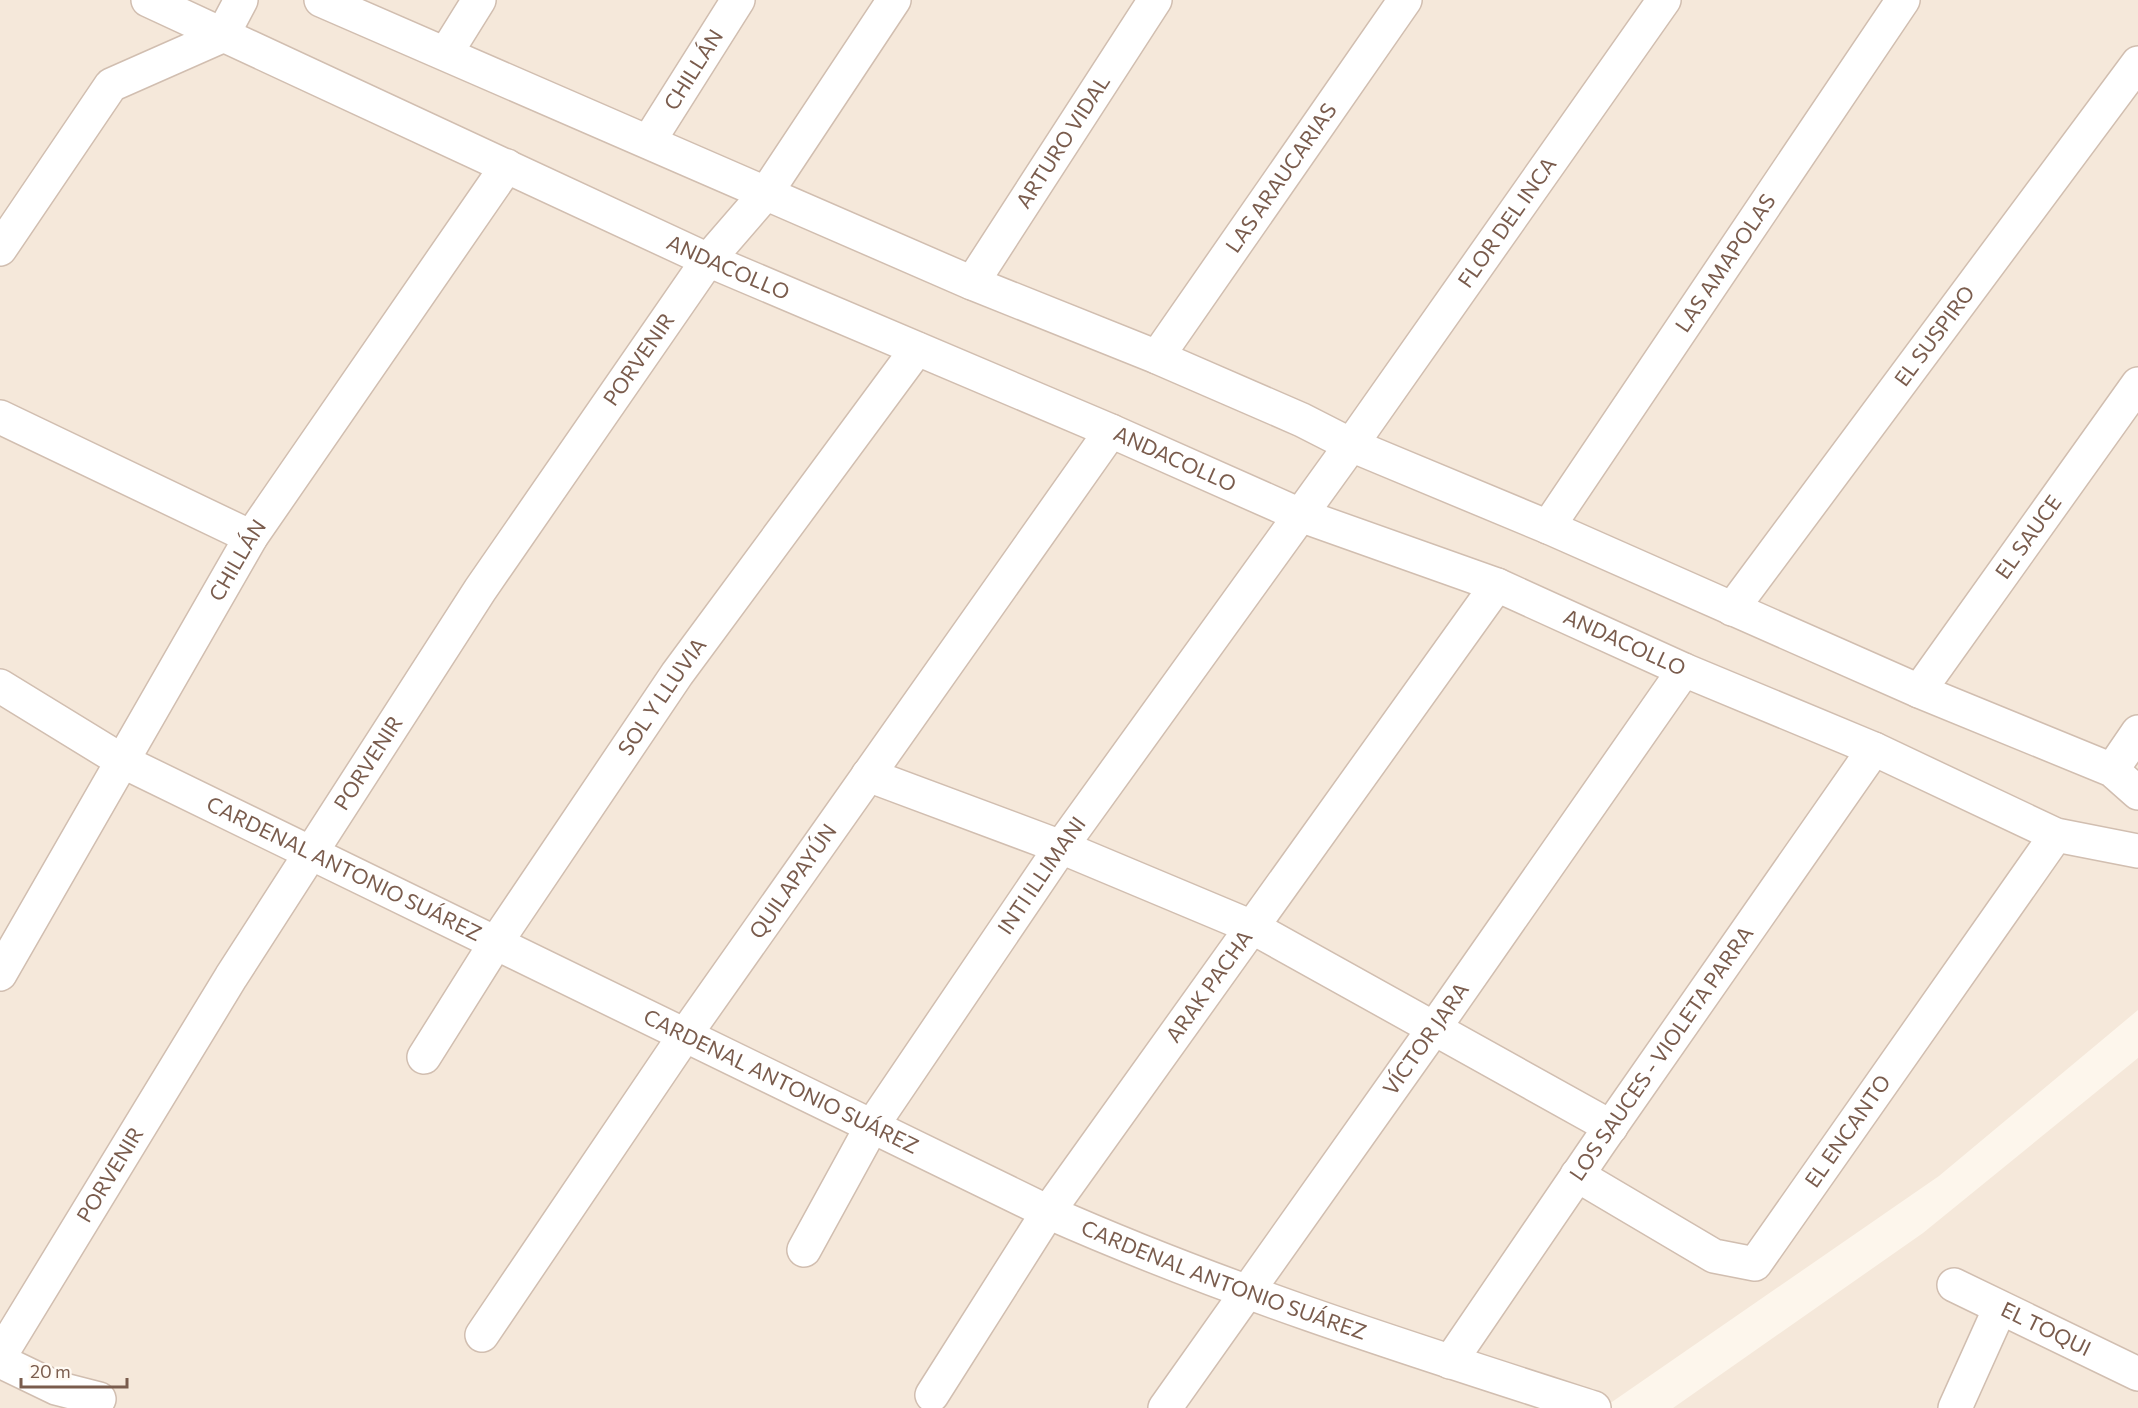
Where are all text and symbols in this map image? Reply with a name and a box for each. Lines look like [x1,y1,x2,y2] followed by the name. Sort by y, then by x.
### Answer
[658,24,727,114] street label: CHILLÁN
[1010,70,1114,212] street label: ARTURO VIDAL
[1220,98,1341,257] street label: LAS ARAUCARIAS
[1452,152,1561,292] street label: FLOR DEL INCA
[1669,189,1780,336] street label: LAS AMAPOLAS
[663,229,794,304] street label: ANDACOLLO
[1888,280,1979,390] street label: EL SUSPIRO
[597,308,679,410] street label: PORVENIR
[1110,420,1241,496] street label: ANDACOLLO
[1989,490,2066,583] street label: EL SAUCE
[203,514,270,605] street label: CHILLÁN
[1560,603,1690,680] street label: ANDACOLLO
[612,632,711,760] street label: SOL Y LLUVIA
[328,711,407,814] street label: PORVENIR
[203,790,486,945] street label: CARDENAL ANTONIO SUÁREZ
[992,811,1090,938] street label: INTI ILLIMANI
[743,819,841,943] street label: QUILAPAYÚN
[1563,921,1758,1185] street label: LOS SAUCES - VIOLETA PARRA
[1160,925,1257,1047] street label: ARAK PACHA
[1377,977,1473,1099] street label: VÍCTOR JARA
[640,1003,923,1158] street label: CARDENAL ANTONIO SUÁREZ
[1799,1069,1895,1191] street label: EL ENCANTO
[71,1122,148,1226] street label: PORVENIR
[1078,1214,1370,1344] street label: CARDENAL ANTONIO SUÁREZ
[1997,1296,2096,1360] street label: EL TOQUI
[21,1351,128,1389] scale bar
[30,1360,71,1382] text: 20 m

